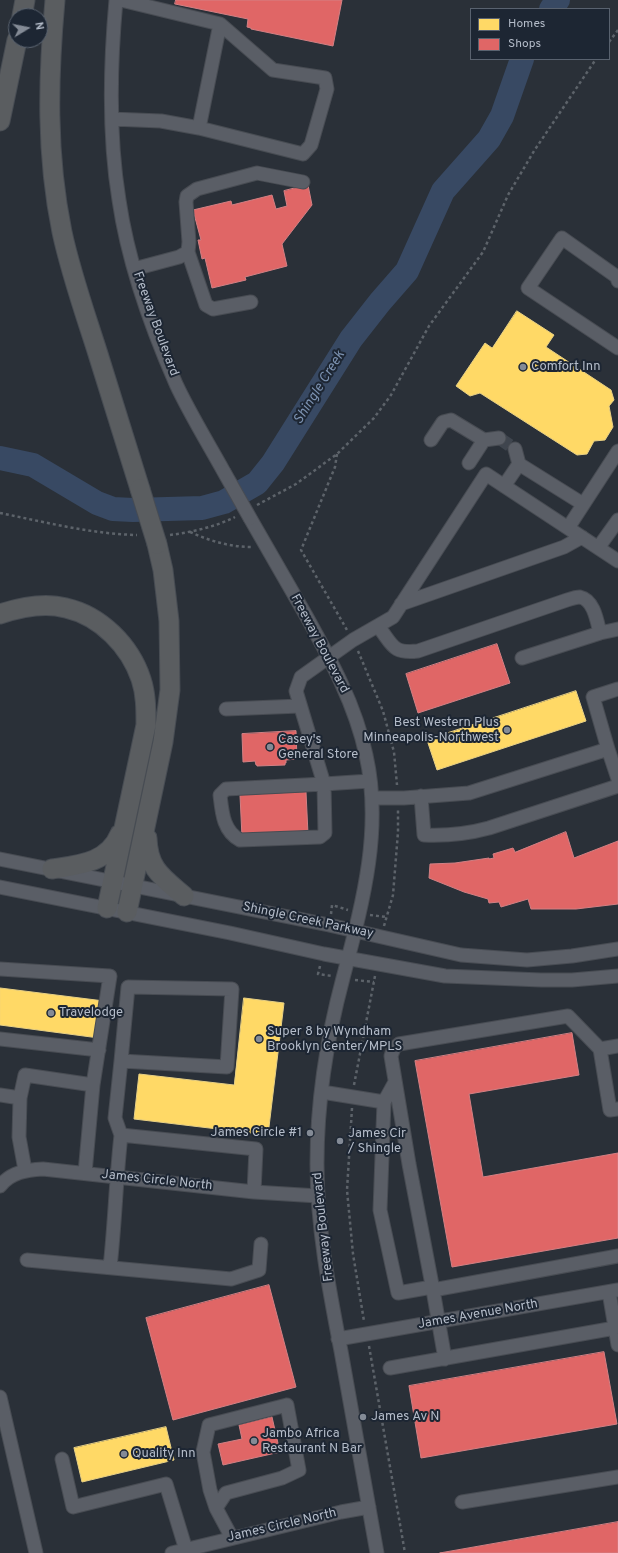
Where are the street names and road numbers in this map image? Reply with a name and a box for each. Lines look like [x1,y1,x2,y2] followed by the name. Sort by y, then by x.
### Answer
[129,270,181,378] street label: Freeway Boulevard
[286,592,352,696] street label: Freeway Boulevard
[241,899,375,943] street label: Shingle Creek Parkway
[101,1167,213,1195] street label: James Circle North
[311,1172,337,1282] street label: Freeway Boulevard
[417,1297,539,1333] street label: James Avenue North
[226,1506,338,1546] street label: James Circle North

